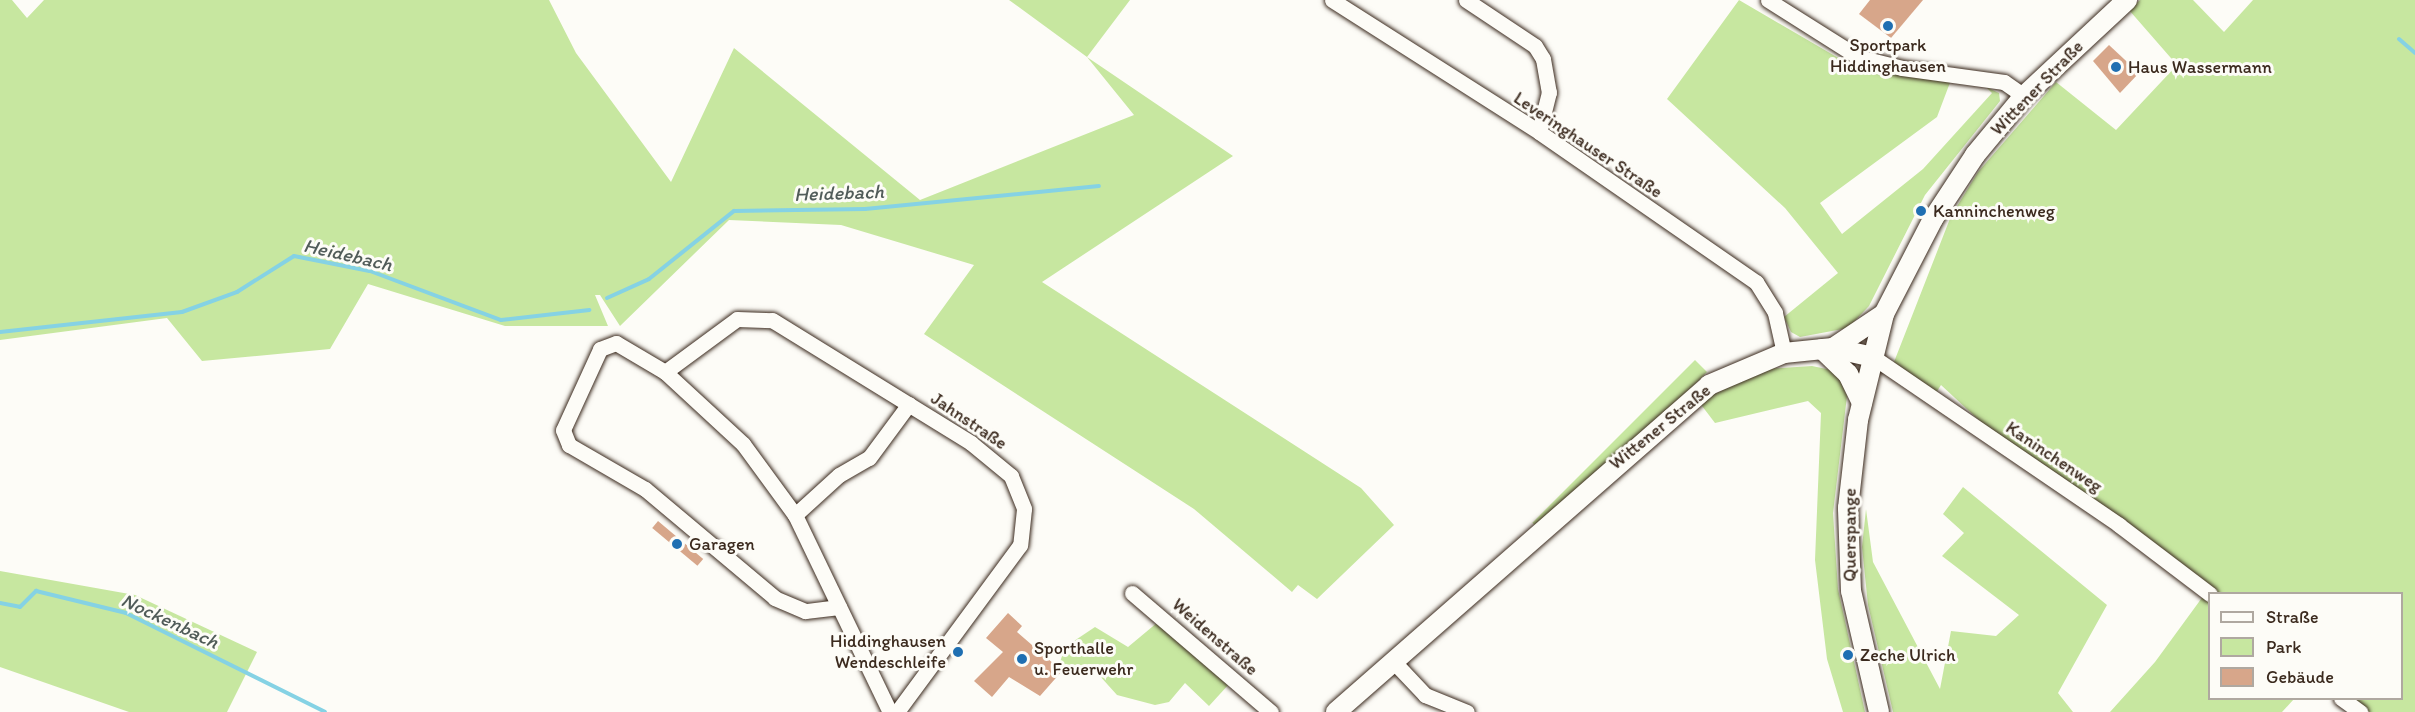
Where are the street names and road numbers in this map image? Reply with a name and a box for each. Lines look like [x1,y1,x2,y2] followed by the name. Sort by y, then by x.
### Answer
[1986,36,2088,140] street label: Wittener Straße
[1510,87,1666,203] street label: Leveringhauser Straße
[1605,380,1715,474] street label: Wittener Straße
[927,388,1011,454] street label: Jahnstraße
[2002,417,2106,497] street label: Kaninchenweg
[1839,488,1861,582] street label: Querspange
[1168,594,1262,680] street label: Weidenstraße

